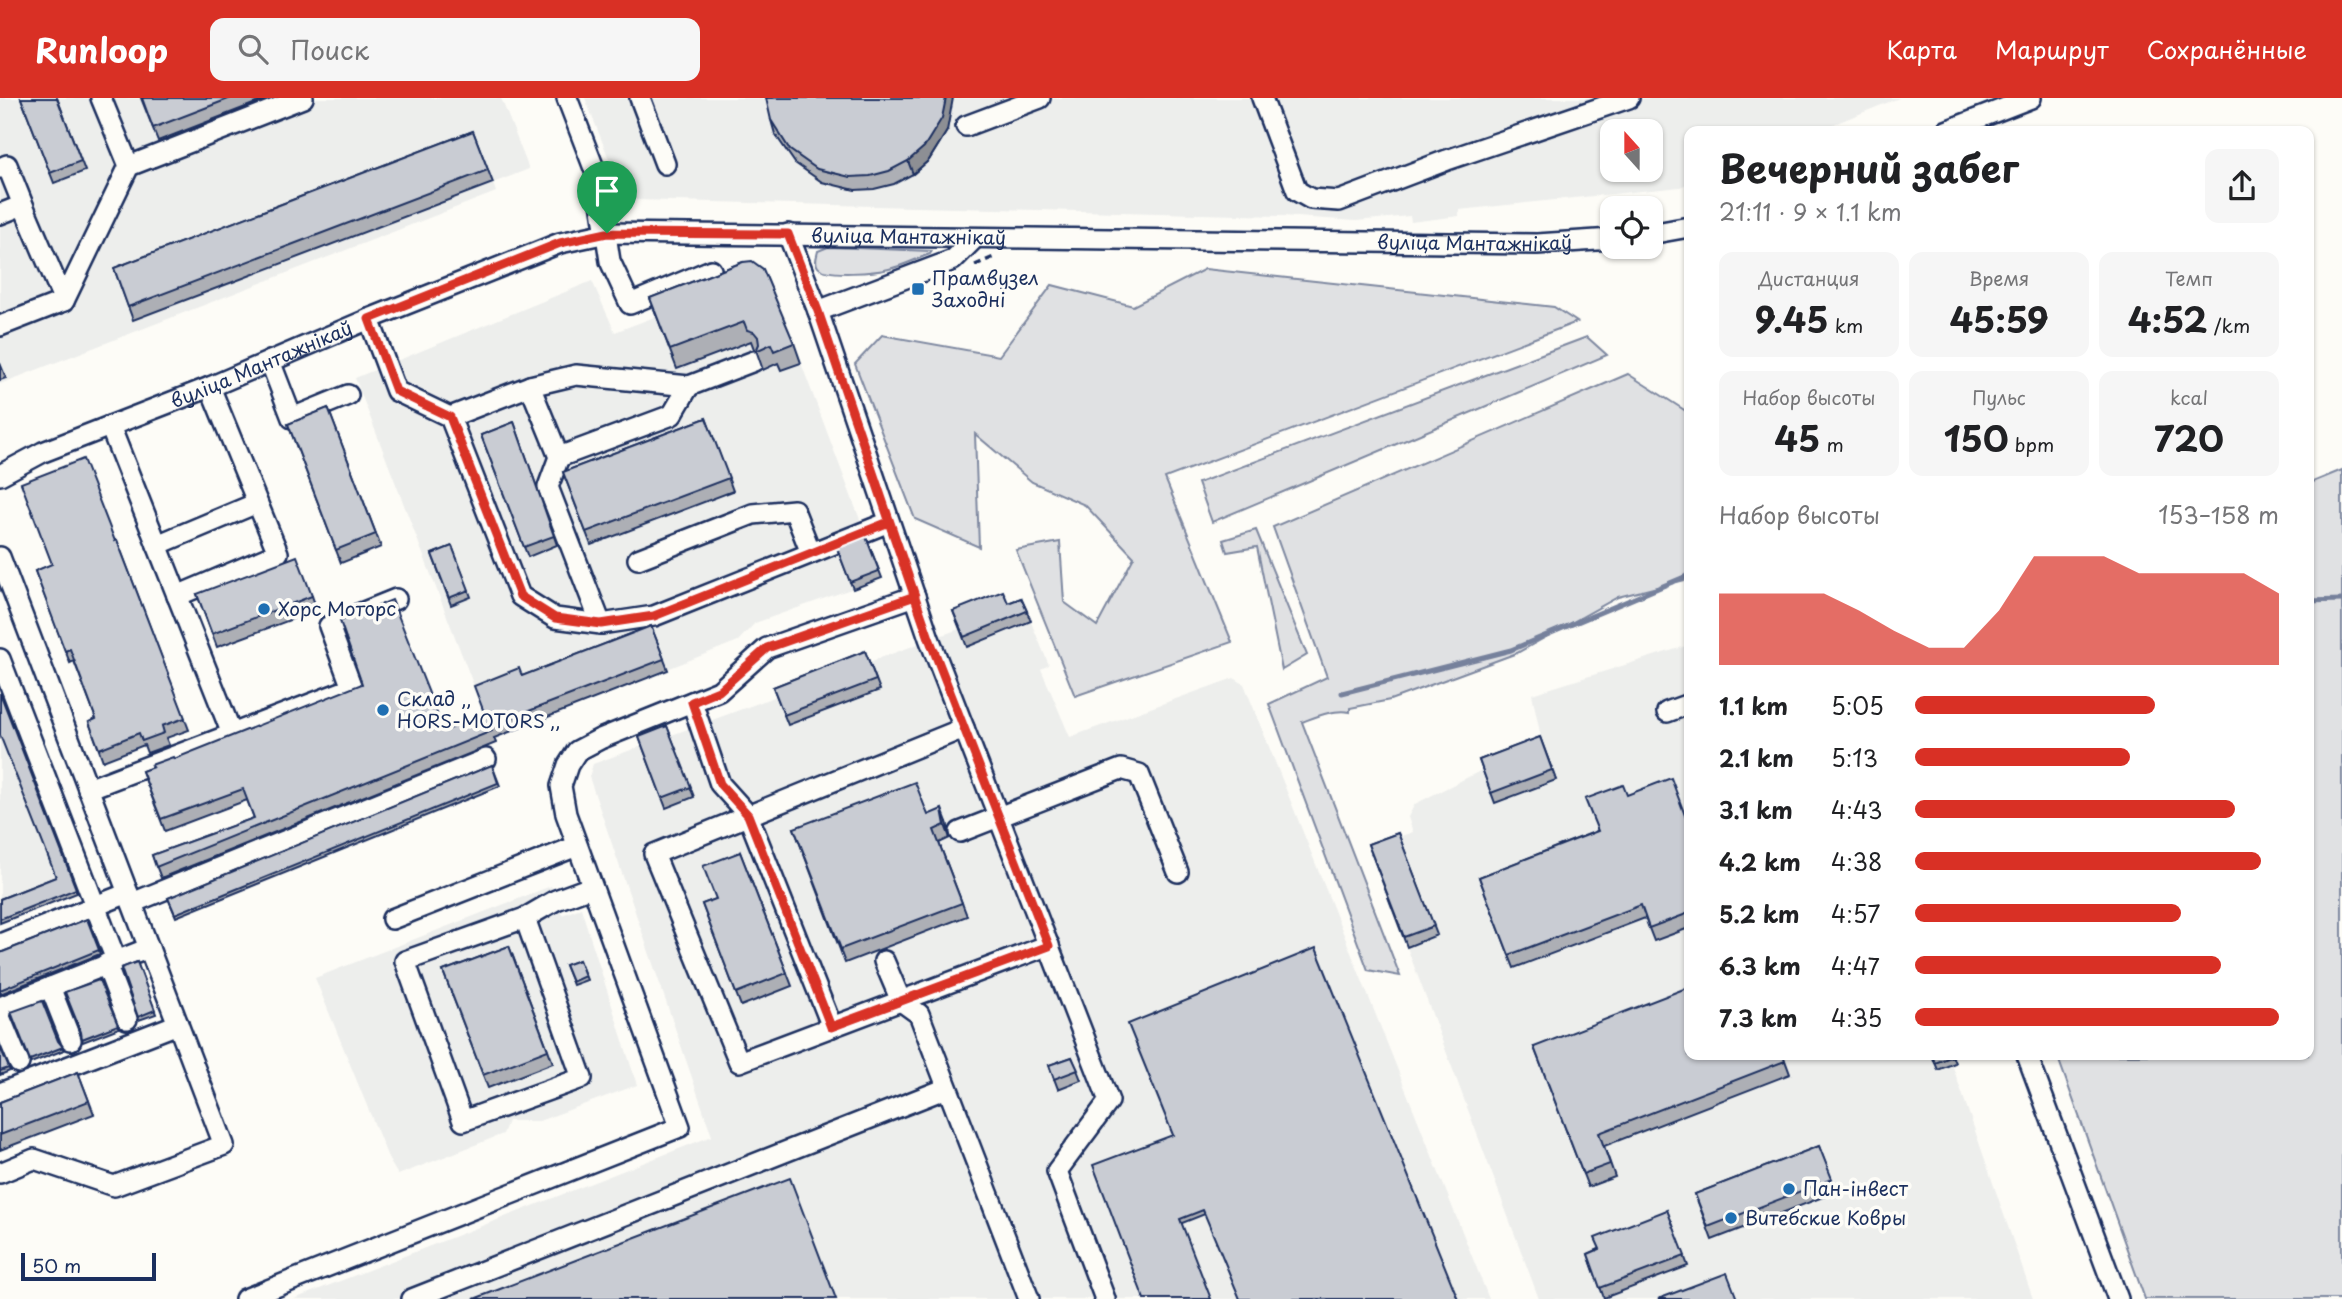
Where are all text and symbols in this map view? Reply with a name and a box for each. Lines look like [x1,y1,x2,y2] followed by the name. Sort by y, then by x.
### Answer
[210,18,700,81] search box
[35,24,168,74] text: Runloop
[234,30,272,68] icon: search
[290,30,369,69] text: Поиск
[1886,31,1957,67] text: Карта
[1995,31,2109,67] text: Маршрут
[2147,31,2307,67] text: Сохранённые
[1600,119,1662,182] north arrow
[1600,119,1663,259] map controls
[1719,139,2019,196] text: Вечерний забег
[2205,149,2279,223] button: share
[577,161,637,233] pin
[588,172,626,210] icon: arrive
[1719,194,1902,229] text: 21:11 · 9 × 1.1 km
[1600,196,1663,259] button: locate
[811,220,1006,251] street label: вуліца Мантажнікаў
[1377,227,1573,257] street label: вуліца Мантажнікаў
[932,263,1039,313] place label: Прамвузел Заходні
[1759,264,1859,292] text: Дистанция
[1969,264,2029,292] text: Время
[2165,264,2213,292] text: Темп
[910,281,926,297] marker: Прамвузел Заходні
[1755,292,1829,345] text: 9.45
[1949,292,2049,345] text: 45:59
[2128,292,2208,345] text: 4:52
[1829,311,1863,339] text: km
[2208,311,2250,339] text: /km
[166,313,356,414] street label: вуліца Мантажнікаў
[1742,383,1876,411] text: Набор высоты
[1972,383,2026,411] text: Пульс
[2170,383,2208,411] text: kcal
[1774,411,1820,464] text: 45
[1944,411,2009,464] text: 150
[2154,411,2224,464] text: 720
[1820,430,1844,458] text: m
[2009,430,2054,458] text: bpm
[1719,497,1880,532] text: Набор высоты
[2158,497,2279,532] text: 153–158 m
[278,594,396,622] place label: Хорс Моторс
[256,601,272,617] marker: Хорс Моторс
[397,684,561,734] place label: Склад ,, HORS-MOTORS ,,
[1719,688,1788,723] text: 1.1 km
[1831,688,1884,723] text: 5:05
[375,702,391,718] marker: Склад ,, HORS-MOTORS ,,
[1719,740,1794,775] text: 2.1 km
[1831,740,1878,775] text: 5:13
[1719,792,1793,827] text: 3.1 km
[1831,792,1883,827] text: 4:43
[1719,844,1801,879] text: 4.2 km
[1831,844,1882,879] text: 4:38
[1719,896,1800,931] text: 5.2 km
[1831,896,1880,931] text: 4:57
[1719,948,1801,983] text: 6.3 km
[1831,948,1880,983] text: 4:47
[1719,1000,1797,1035] text: 7.3 km
[1831,1000,1882,1035] text: 4:35
[1803,1174,1909,1202] place label: Пан-інвест
[1781,1181,1797,1197] marker: Пан-інвест
[1745,1203,1906,1231] place label: Витебские Ковры
[1723,1210,1739,1226] marker: Витебские Ковры
[21,1250,156,1282] scale bar
[32,1251,81,1279] text: 50 m

